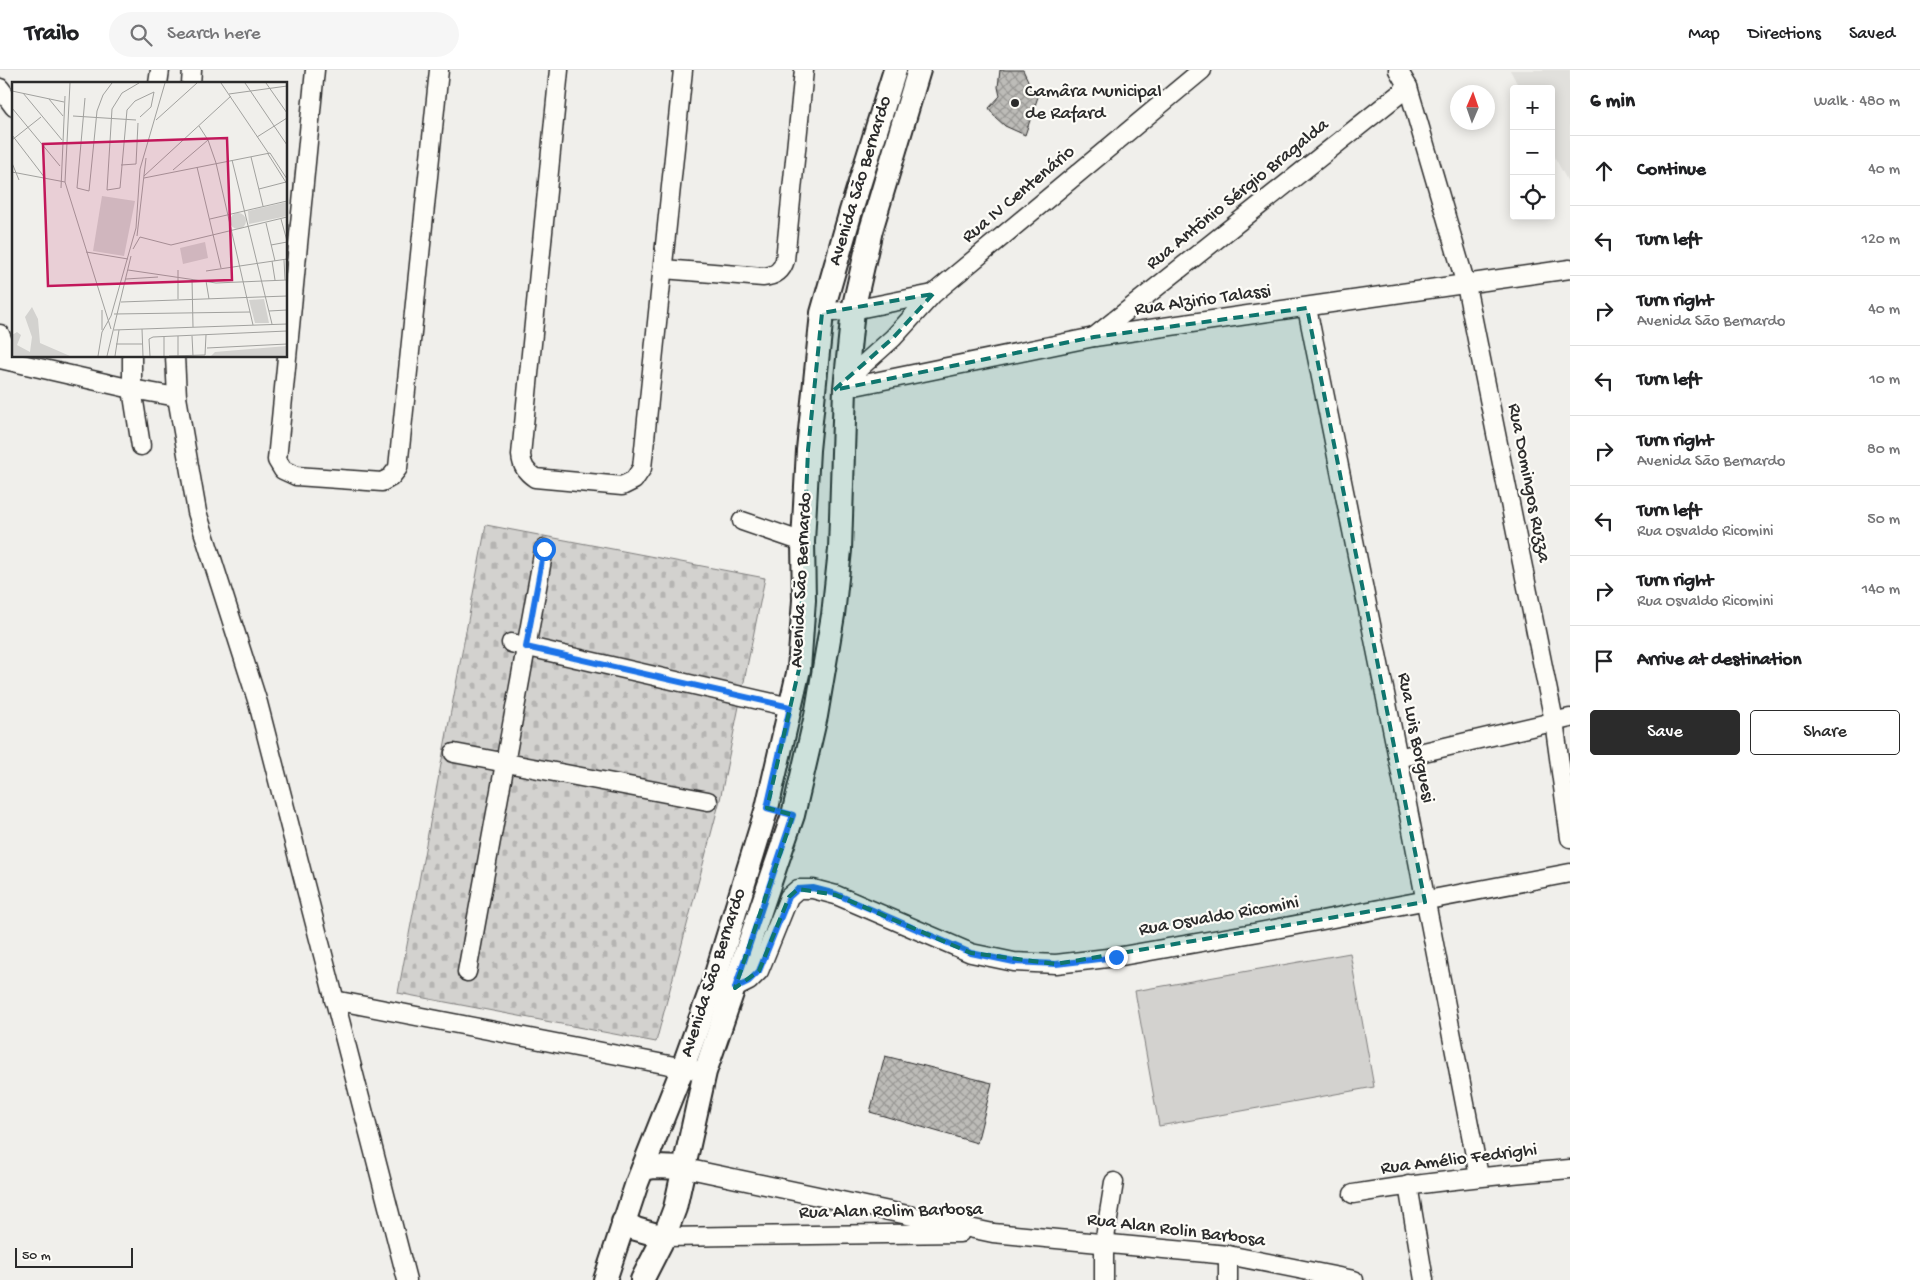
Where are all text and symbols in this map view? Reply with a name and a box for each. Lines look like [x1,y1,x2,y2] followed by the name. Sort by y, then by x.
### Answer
[109,12,459,57] search box
[25,20,79,49] text: Trailo
[127,21,155,49] icon: search
[167,23,261,46] text: Search here
[1688,24,1720,45] text: Map
[1748,24,1821,45] text: Directions
[1849,24,1895,45] text: Saved
[1025,81,1162,126] place label: Camâra Municipal de Rafard
[12,82,288,358] inset map
[1450,85,1495,130] north arrow
[1510,85,1555,220] map controls
[1510,85,1555,130] button: +
[1590,90,1635,115] text: 6 min
[824,93,898,269] street label: Avenida São Bernardo
[1814,93,1900,112] text: Walk · 480 m
[1009,97,1021,109] marker: Camâra Municipal de Rafard
[1142,113,1335,276] street label: Rua Antônio Sérgio Bragalda
[1510,130,1555,175] button: −
[958,141,1080,249] street label: Rua IV Centenário
[1590,157,1618,185] icon: ahead
[1637,159,1706,182] text: Continue
[1868,161,1900,180] text: 40 m
[1510,175,1555,220] button: locate
[1590,227,1618,255] icon: left
[1637,229,1701,252] text: Turn left
[1861,231,1900,250] text: 120 m
[1133,280,1273,322] street label: Rua Alzirio Talassi
[1637,290,1713,313] text: Turn right
[1590,297,1618,325] icon: right
[1868,301,1900,320] text: 40 m
[1637,313,1785,332] text: Avenida São Bernardo
[1590,367,1618,395] icon: left
[1637,369,1701,392] text: Turn left
[1869,371,1900,390] text: 10 m
[1501,402,1555,566] street label: Rua Domingos Ruzza
[1637,430,1713,453] text: Turn right
[1590,437,1618,465] icon: right
[1867,441,1900,460] text: 80 m
[1637,453,1785,472] text: Avenida São Bernardo
[786,491,818,668] street label: Avenida São Bernardo
[1637,500,1701,523] text: Turn left
[1590,507,1618,535] icon: left
[1867,511,1900,530] text: 50 m
[1637,523,1774,542] text: Rua Osvaldo Ricomini
[533,538,556,561] route start
[1637,570,1713,593] text: Turn right
[1590,577,1618,605] icon: right
[1862,581,1900,600] text: 140 m
[1637,593,1774,612] text: Rua Osvaldo Ricomini
[1590,647,1618,675] icon: arrive
[1637,649,1801,672] text: Arrive at destination
[1391,671,1439,805] street label: Rua Luis Borguesi
[1590,710,1740,755] button: Save
[1750,710,1900,755] button: Share
[676,886,752,1060] street label: Avenida São Bernardo
[1137,892,1301,942] street label: Rua Osvaldo Ricomini
[1105,946,1128,969] route end
[1379,1139,1539,1181] street label: Rua Amélio Fedrighi
[799,1199,985,1225] street label: Rua Alan Rolim Barbosa
[1086,1209,1268,1254] street label: Rua Alan Rolin Barbosa
[15,1245,132,1268] scale bar
[22,1248,51,1265] text: 50 m

